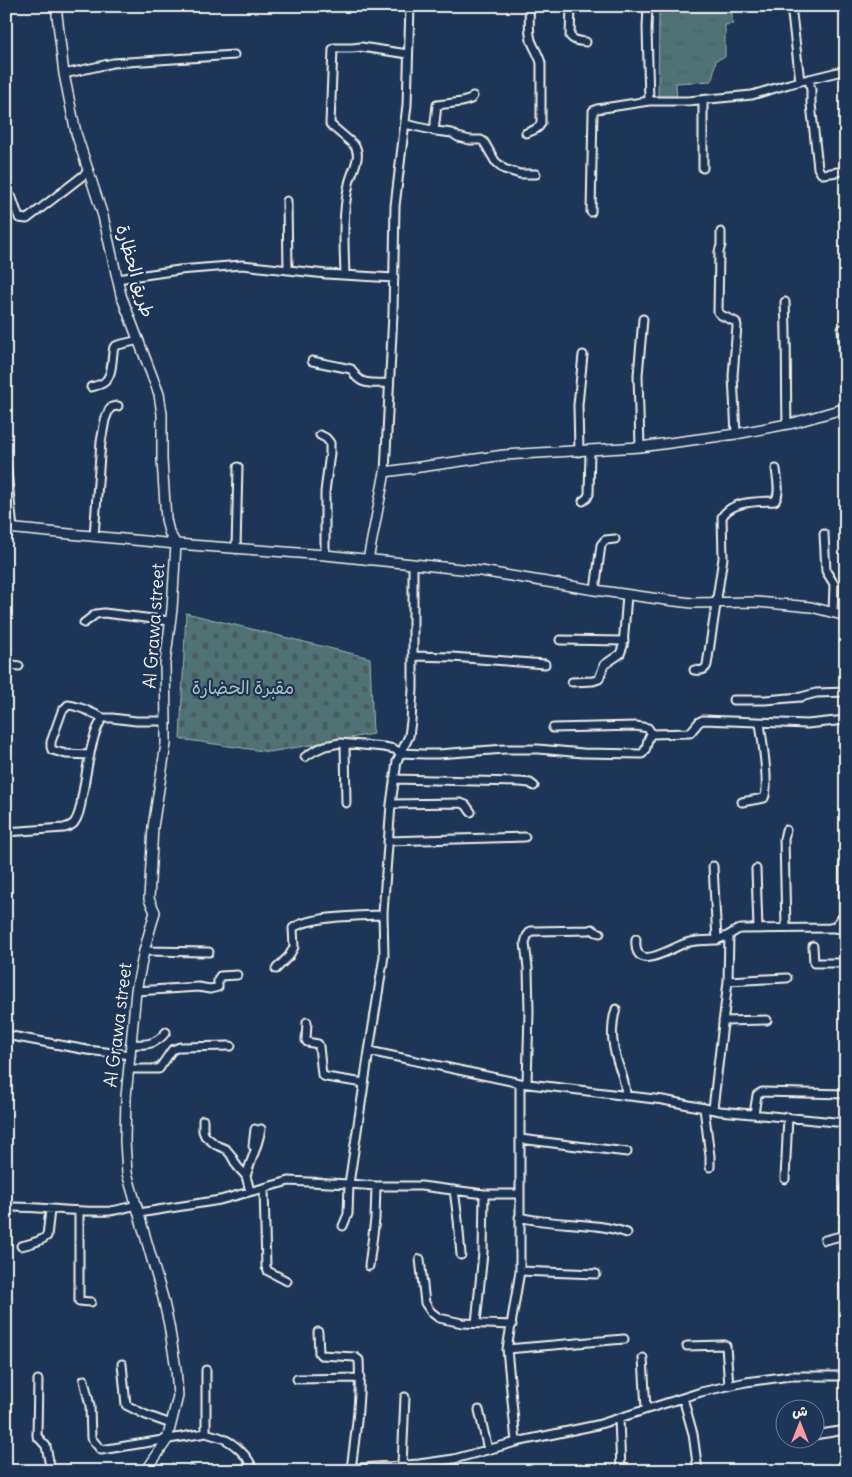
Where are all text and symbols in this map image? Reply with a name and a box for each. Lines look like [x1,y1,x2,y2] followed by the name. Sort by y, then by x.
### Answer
[111,222,160,320] street label: طريق الحظارة
[138,563,169,689] street label: Al Grawa street
[192,676,294,699] park label: مقبرة الحضارة
[98,961,137,1089] street label: Al Grawa street
[774,1400,824,1450] north arrow
[792,1402,808,1420] text: ش

